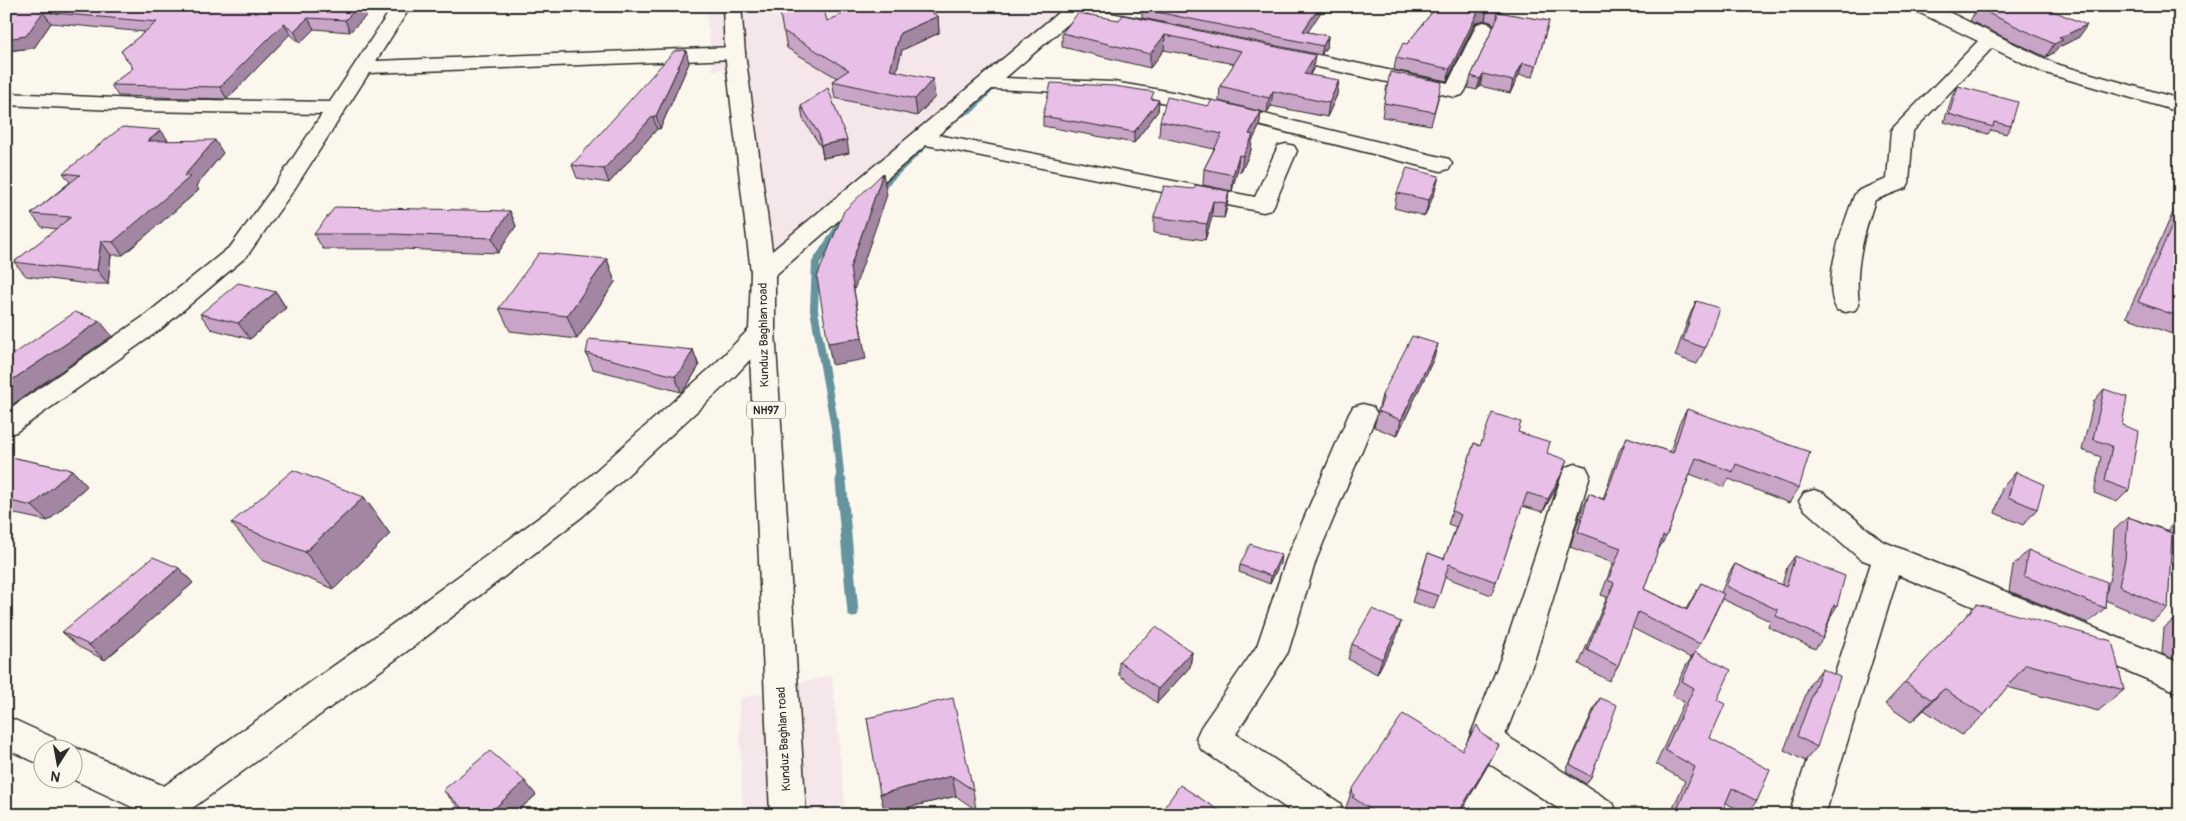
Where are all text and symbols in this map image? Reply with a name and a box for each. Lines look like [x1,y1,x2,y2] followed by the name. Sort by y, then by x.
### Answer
[756,283,772,387] street label: Kunduz Baghlan road
[747,402,785,418] road number: NH97
[774,686,794,792] street label: Kunduz Baghlan road
[32,738,82,788] north arrow
[49,767,62,786] text: N

